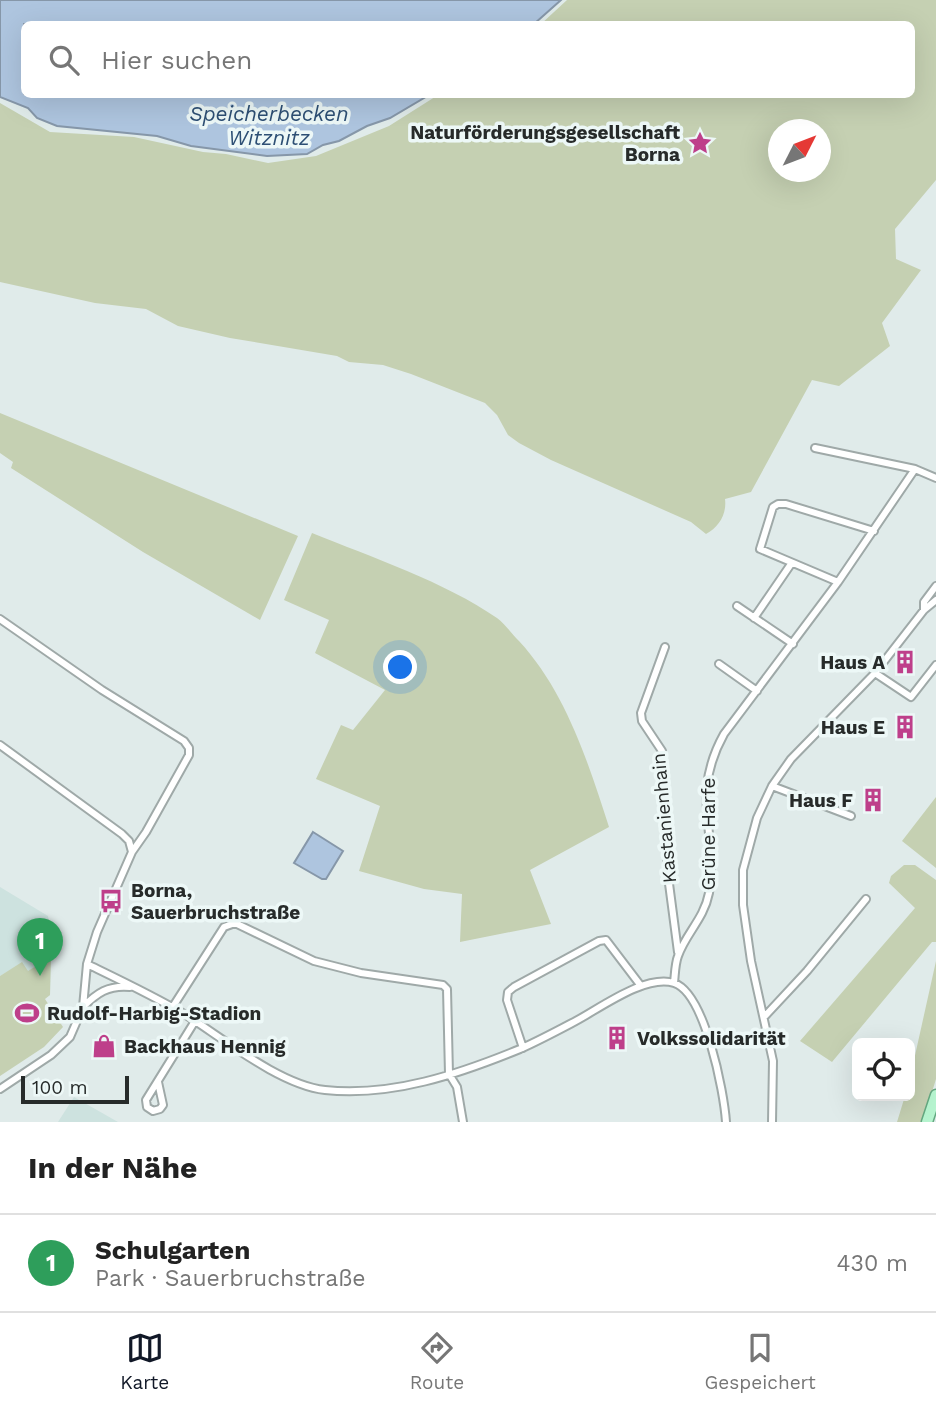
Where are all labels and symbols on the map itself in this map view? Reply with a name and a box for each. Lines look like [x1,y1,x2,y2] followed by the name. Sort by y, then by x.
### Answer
[189,101,349,150] water label: Speicherbecken Witznitz
[768,119,831,182] north arrow
[410,121,681,166] place label: Naturförderungsgesellschaft Borna
[686,129,714,157] place icon: Naturförderungsgesellschaft Borna
[891,648,919,676] building icon: Haus A
[383,650,417,684] your location
[820,651,885,674] place label: Haus A
[891,713,919,741] building icon: Haus E
[821,716,885,739] place label: Haus E
[647,752,681,884] street label: Kastanienhain
[697,778,720,890] street label: Grüne Harfe
[859,786,887,814] building icon: Haus F
[789,789,853,812] place label: Haus F
[131,879,300,924] place label: Borna, Sauerbruchstraße
[97,887,125,915] bus stop icon: Borna, Sauerbruchstraße
[17,918,63,976] pin: 1
[13,999,41,1027] sports icon: Rudolf-Harbig-Stadion
[47,1002,261,1025] place label: Rudolf-Harbig-Stadion
[603,1024,631,1052] building icon: Volkssolidarität
[637,1027,786,1050] place label: Volkssolidarität
[90,1032,118,1060] shop icon: Backhaus Hennig
[124,1035,286,1058] place label: Backhaus Hennig
[21,1073,130,1105] scale bar

